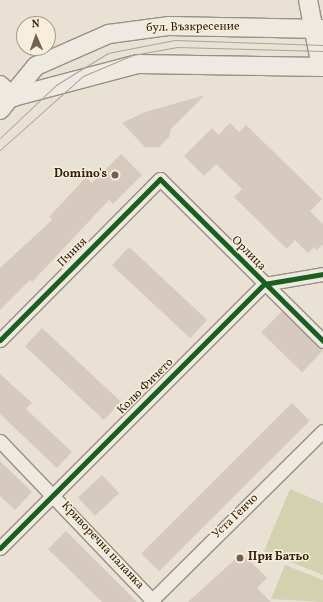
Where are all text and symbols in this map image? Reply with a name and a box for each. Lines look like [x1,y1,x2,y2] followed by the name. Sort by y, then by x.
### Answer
[16,16,56,56] north arrow
[31,17,40,32] text: N
[146,20,240,36] street label: бул. Възкресение
[54,168,107,182] place label: Domino's
[110,170,120,180] marker: Domino's
[228,234,268,274] street label: Орлица
[55,235,91,271] street label: Пчиня
[115,356,177,418] street label: Колю Фичето
[210,492,262,542] street label: Уста Генчо
[58,499,146,593] street label: Криворечна паланка
[248,551,309,565] place label: При Батьо
[235,553,245,563] marker: При Батьо

